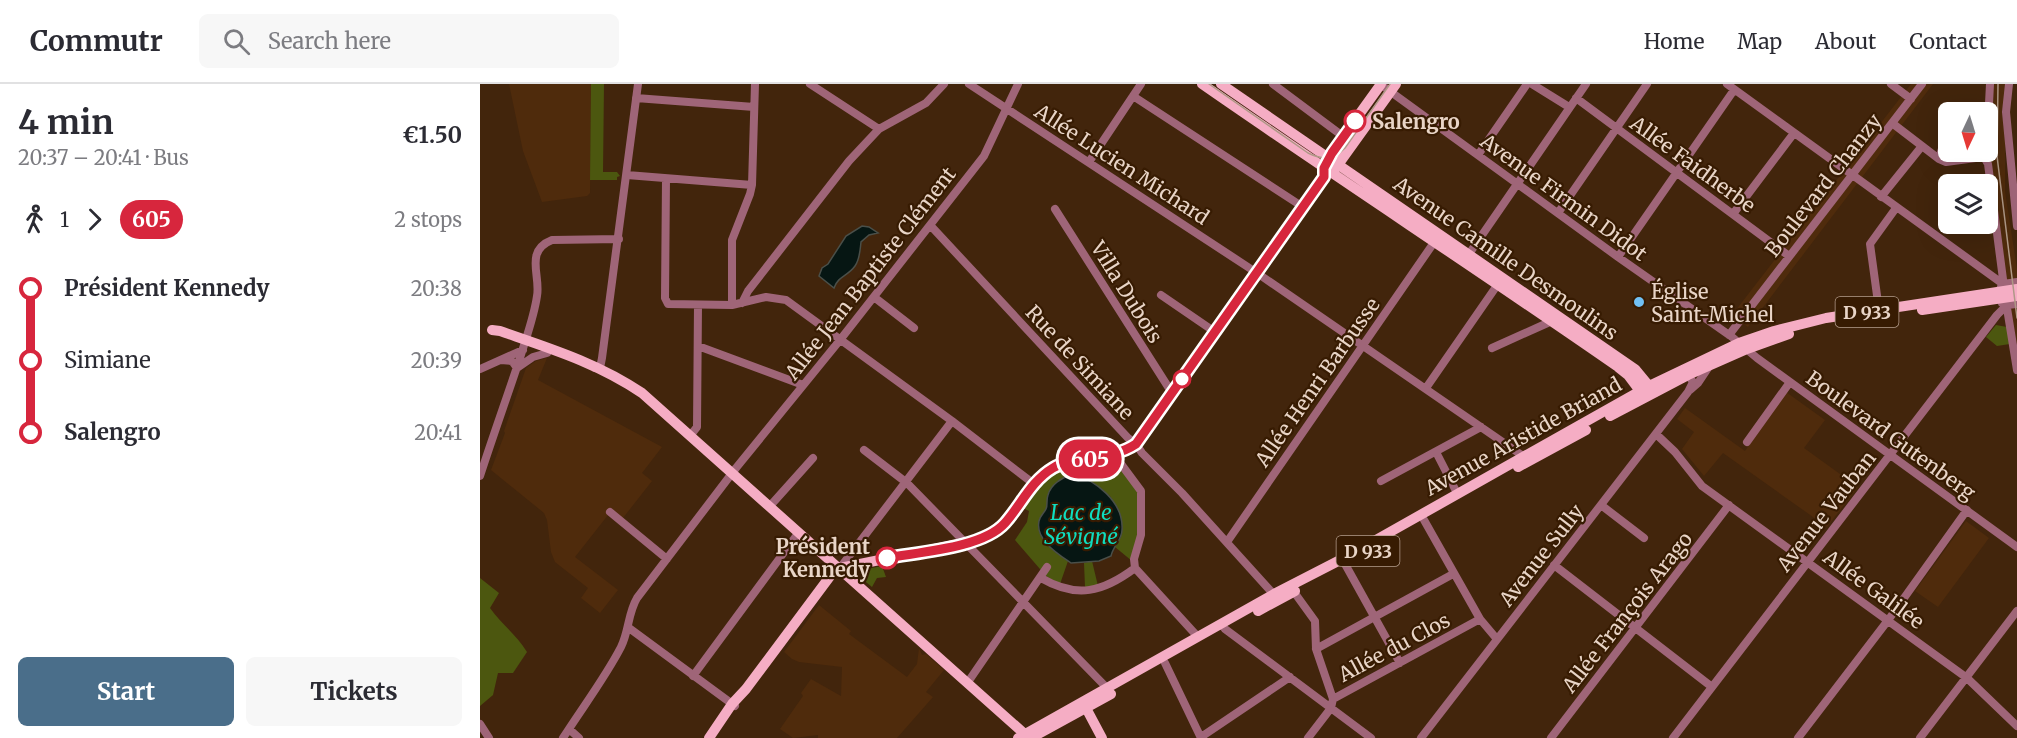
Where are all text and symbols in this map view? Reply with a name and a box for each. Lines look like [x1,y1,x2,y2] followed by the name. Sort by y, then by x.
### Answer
[199,14,619,68] search box
[30,23,163,59] text: Commutr
[220,25,253,58] icon: search
[268,27,391,55] text: Search here
[1644,28,1704,55] text: Home
[1737,28,1782,55] text: Map
[1815,28,1876,55] text: About
[1909,28,1987,55] text: Contact
[1029,98,1214,230] street label: Allée Lucien Michard
[18,102,114,143] text: 4 min
[1938,102,1998,162] north arrow
[1938,102,1998,234] map controls
[1759,108,1887,262] street label: Boulevard Chanzy
[1372,109,1460,134] place label: Salengro
[1344,110,1366,132] marker: Salengro
[1625,110,1760,218] street label: Allée Faidherbe
[402,121,462,149] text: €1.50
[1475,128,1652,266] street label: Avenue Firmin Didot
[18,145,189,170] text: 20:37 – 20:41 · Bus
[779,162,961,385] street label: Allée Jean Baptiste Clément
[1388,170,1623,345] street label: Avenue Camille Desmoulins
[1938,174,1998,234] button: layers
[18,203,51,236] icon: walk
[78,203,111,236] icon: forward
[132,206,171,233] text: 605
[60,207,69,232] text: 1
[394,207,462,232] text: 2 stops
[1085,236,1168,348] street label: Villa Dubois
[64,274,269,302] text: Président Kennedy
[411,276,462,301] text: 20:38
[1651,277,1774,327] place label: Église Saint-Michel
[1249,293,1385,472] street label: Allée Henri Barbusse
[1632,295,1646,309] marker: Église Saint-Michel
[1836,297,1898,327] road number: D 933
[1021,300,1139,424] street label: Rue de Simiane
[64,346,151,374] text: Simiane
[411,348,462,373] text: 20:39
[1801,365,1981,505] street label: Boulevard Gutenberg
[1173,370,1191,388] unlabelled marker
[1419,371,1626,501] street label: Avenue Aristide Briand
[64,418,161,446] text: Salengro
[414,420,462,445] text: 20:41
[1056,440,1124,478] line badge: 605
[1071,446,1109,473] text: 605
[1771,446,1881,577] street label: Avenue Vauban
[1044,499,1118,550] water label: Lac de Sévigné
[1493,499,1589,612] street label: Avenue Sully
[1556,526,1698,698] street label: Allée François Arago
[776,534,870,582] place label: Président Kennedy
[1336,536,1400,566] road number: D 933
[1818,544,1929,634] street label: Allée Galilée
[876,547,898,569] marker: Président Kennedy
[1333,607,1454,687] street label: Allée du Clos
[18,657,234,726] button: Start
[246,657,462,726] button: Tickets

